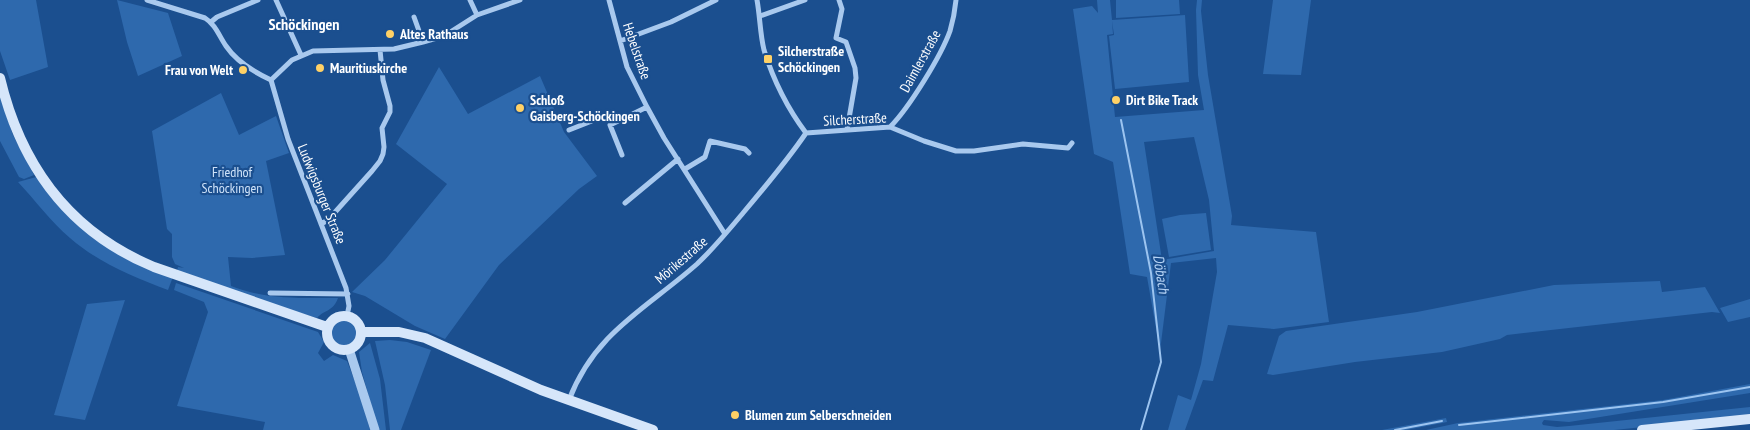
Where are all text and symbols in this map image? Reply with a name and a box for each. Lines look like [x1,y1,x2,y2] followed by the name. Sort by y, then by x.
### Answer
[268,14,340,34] district label: Schöckingen
[619,20,655,82] street label: Hebelstraße
[399,25,468,43] place label: Altes Rathaus
[895,26,945,95] street label: Daimlerstraße
[384,28,396,40] marker: Altes Rathaus
[778,42,844,76] place label: Silcherstraße Schöckingen
[762,53,774,65] marker: Silcherstraße Schöckingen
[330,59,407,77] place label: Mauritiuskirche
[165,61,233,79] place label: Frau von Welt
[314,62,326,74] marker: Mauritiuskirche
[237,64,249,76] marker: Frau von Welt
[530,91,640,125] place label: Schloß Gaisberg-Schöckingen
[1126,91,1198,109] place label: Dirt Bike Track
[1110,94,1122,106] marker: Dirt Bike Track
[514,102,526,114] marker: Schloß Gaisberg-Schöckingen
[823,108,887,130] street label: Silcherstraße
[294,141,350,247] street label: Ludwigsburger Straße
[202,163,262,197] park label: Friedhof Schöckingen
[651,232,711,288] street label: Mörikestraße
[1149,253,1174,296] water label: Döbach
[745,406,892,424] place label: Blumen zum Selberschneiden
[729,409,741,421] marker: Blumen zum Selberschneiden

